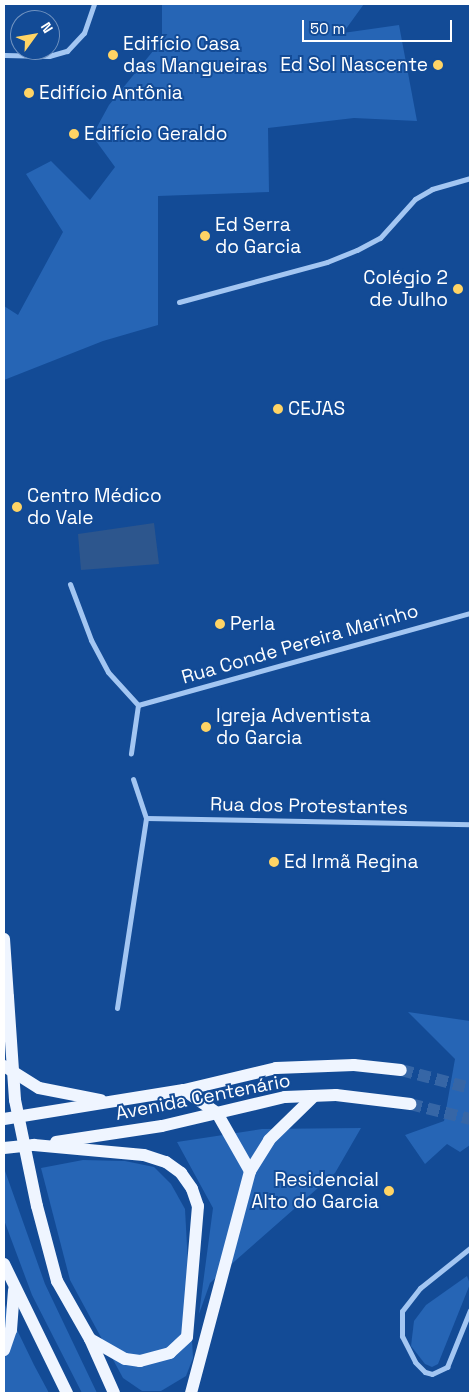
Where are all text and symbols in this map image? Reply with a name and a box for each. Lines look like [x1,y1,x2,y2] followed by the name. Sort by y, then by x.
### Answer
[10,10,60,60] north arrow
[304,10,454,42] scale bar
[37,19,57,36] text: N
[310,19,345,38] text: 50 m
[123,33,267,77] place label: Edifício Casa das Mangueiras
[107,49,119,61] marker: Edifício Casa das Mangueiras
[280,54,428,76] place label: Ed Sol Nascente
[432,59,444,71] marker: Ed Sol Nascente
[39,82,183,104] place label: Edifício Antônia
[23,87,35,99] marker: Edifício Antônia
[84,123,227,145] place label: Edifício Geraldo
[68,128,80,140] marker: Edifício Geraldo
[215,214,301,258] place label: Ed Serra do Garcia
[199,230,211,242] marker: Ed Serra do Garcia
[363,267,448,311] place label: Colégio 2 de Julho
[452,283,464,295] marker: Colégio 2 de Julho
[288,398,345,420] place label: CEJAS
[272,403,284,415] marker: CEJAS
[27,485,162,529] place label: Centro Médico do Vale
[11,501,23,513] marker: Centro Médico do Vale
[179,599,421,689] street label: Rua Conde Pereira Marinho
[230,613,275,635] place label: Perla
[214,618,226,630] marker: Perla
[216,705,371,749] place label: Igreja Adventista do Garcia
[200,721,212,733] marker: Igreja Adventista do Garcia
[210,793,408,819] street label: Rua dos Protestantes
[284,851,418,873] place label: Ed Irmã Regina
[268,856,280,868] marker: Ed Irmã Regina
[114,1069,292,1125] street label: Avenida Centenário
[251,1169,379,1213] place label: Residencial Alto do Garcia
[383,1185,395,1197] marker: Residencial Alto do Garcia

